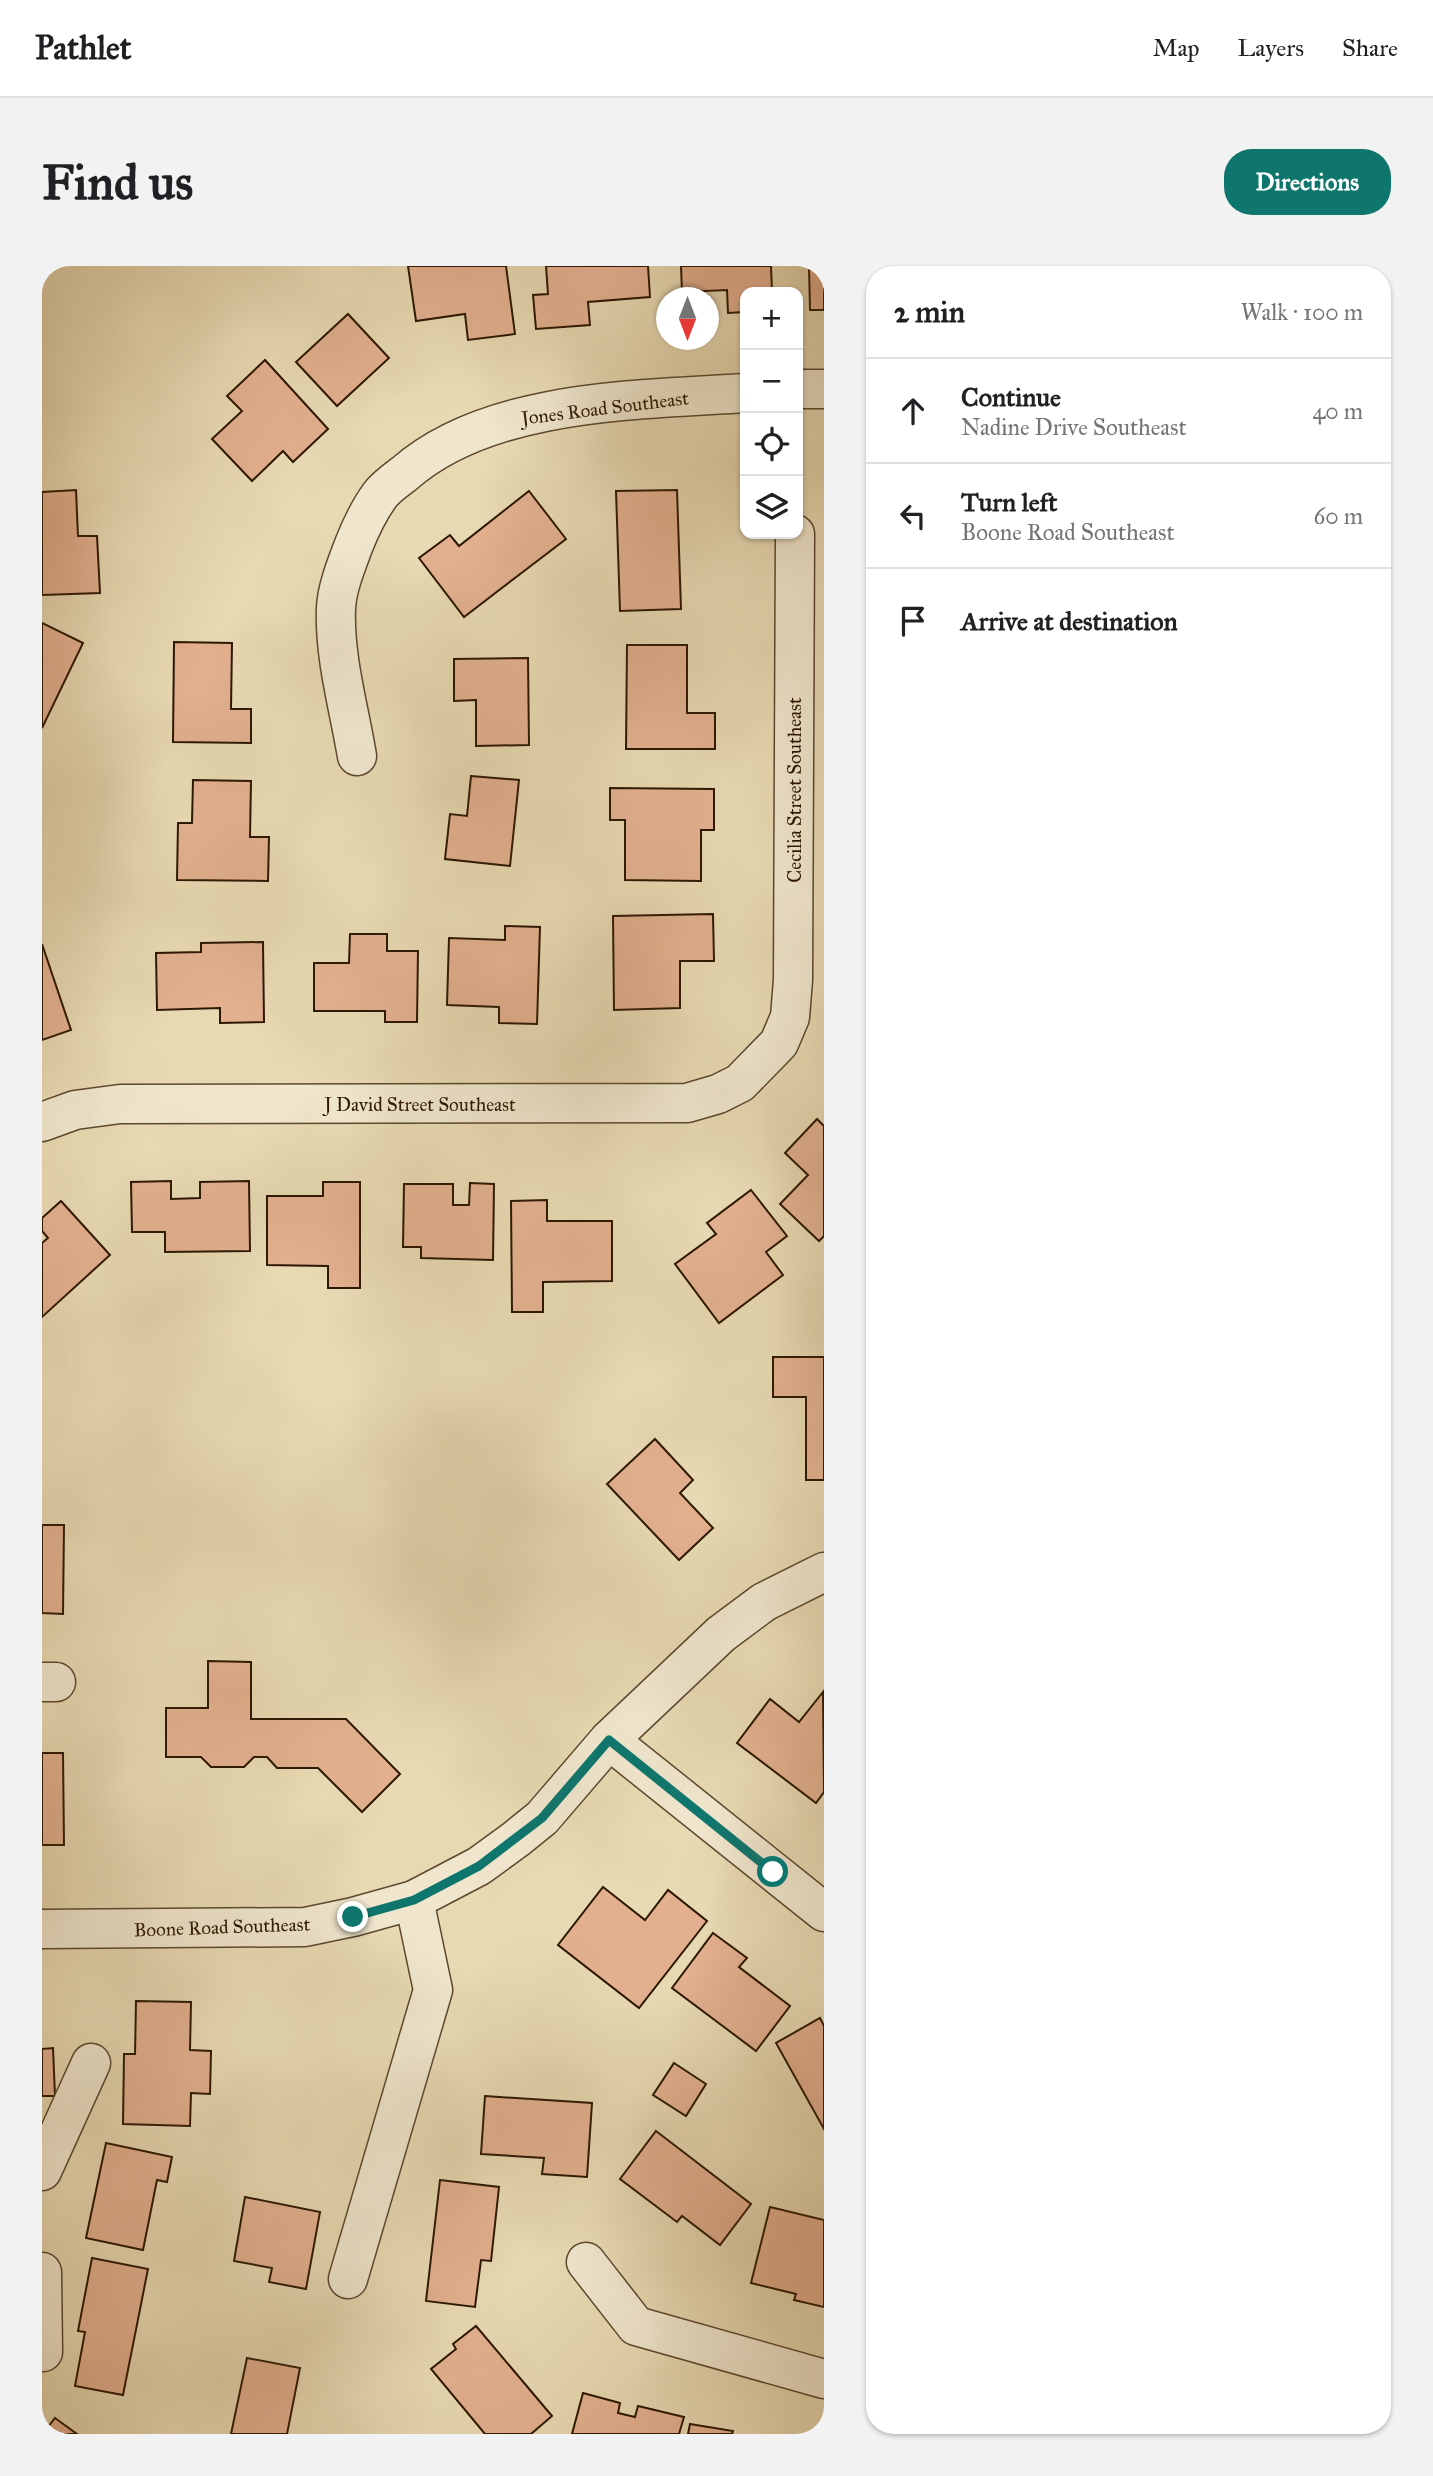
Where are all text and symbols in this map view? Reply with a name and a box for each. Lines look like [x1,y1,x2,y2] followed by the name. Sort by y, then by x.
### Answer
[35,28,132,68] text: Pathlet
[1153,33,1200,63] text: Map
[1238,33,1304,63] text: Layers
[1342,33,1398,63] text: Share
[1224,149,1391,215] button: Directions
[42,153,193,212] text: Find us
[656,287,719,350] north arrow
[740,287,803,539] map controls
[740,287,803,350] button: +
[894,294,965,330] text: 2 min
[1241,298,1363,326] text: Walk · 100 m
[740,350,803,413] button: −
[961,381,1061,413] text: Continue
[518,386,690,431] street label: Jones Road Southeast
[894,392,932,430] icon: ahead
[1313,397,1363,425] text: 40 m
[740,413,803,476] button: locate
[961,413,1187,441] text: Nadine Drive Southeast
[740,476,803,539] button: layers
[961,486,1057,518] text: Turn left
[894,497,932,535] icon: left
[1314,502,1363,530] text: 60 m
[961,518,1175,546] text: Boone Road Southeast
[894,602,932,640] icon: arrive
[961,605,1178,637] text: Arrive at destination
[783,697,806,883] street label: Cecilia Street Southeast
[322,1093,516,1117] street label: J David Street Southeast
[757,1856,788,1887] route start
[337,1901,368,1932] route end
[133,1912,311,1942] street label: Boone Road Southeast

